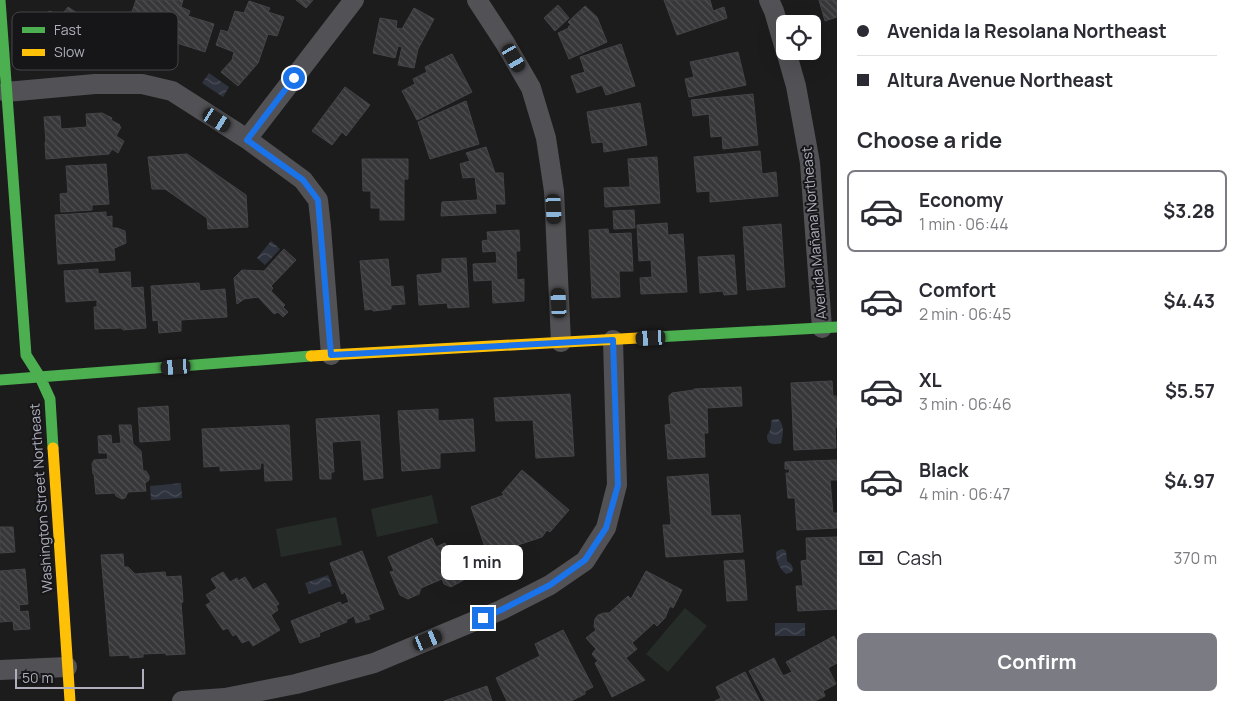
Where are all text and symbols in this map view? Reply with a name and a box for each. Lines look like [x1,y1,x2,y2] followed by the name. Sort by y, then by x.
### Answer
[12,12,178,70] legend
[776,15,821,60] map controls
[776,15,821,60] button: locate
[887,18,1167,44] text: Avenida la Resolana Northeast
[54,20,82,39] text: Fast
[500,41,527,75] car
[54,42,85,61] text: Slow
[283,67,305,89] route start
[887,67,1113,93] text: Altura Avenue Northeast
[200,106,233,134] car
[857,125,1002,155] text: Choose a ride
[796,145,831,320] street label: Avenida Mañana Northeast
[919,187,1003,213] text: Economy
[859,189,904,234] icon: car
[545,194,562,224] car
[1163,198,1215,224] text: $3.28
[919,213,1009,235] text: 1 min · 06:44
[919,277,996,303] text: Comfort
[859,279,904,324] icon: car
[550,288,567,318] car
[1164,288,1215,314] text: $4.43
[919,303,1011,325] text: 2 min · 06:45
[635,330,666,346] car
[160,358,191,376] car
[919,367,942,393] text: XL
[859,369,904,414] icon: car
[1165,378,1215,404] text: $5.57
[919,393,1012,415] text: 3 min · 06:46
[24,402,57,593] street label: Washington Street Northeast
[919,457,968,483] text: Black
[859,459,904,504] icon: car
[1164,468,1215,494] text: $4.97
[919,483,1010,505] text: 4 min · 06:47
[857,544,885,572] icon: cash
[897,545,942,571] text: Cash
[442,546,524,580] callout: 1 min
[1174,547,1217,569] text: 370 m
[462,551,502,573] text: 1 min
[472,607,494,629] route end
[411,627,444,653] car
[857,633,1217,691] button: Confirm
[15,666,144,689] scale bar
[22,668,53,687] text: 50 m

